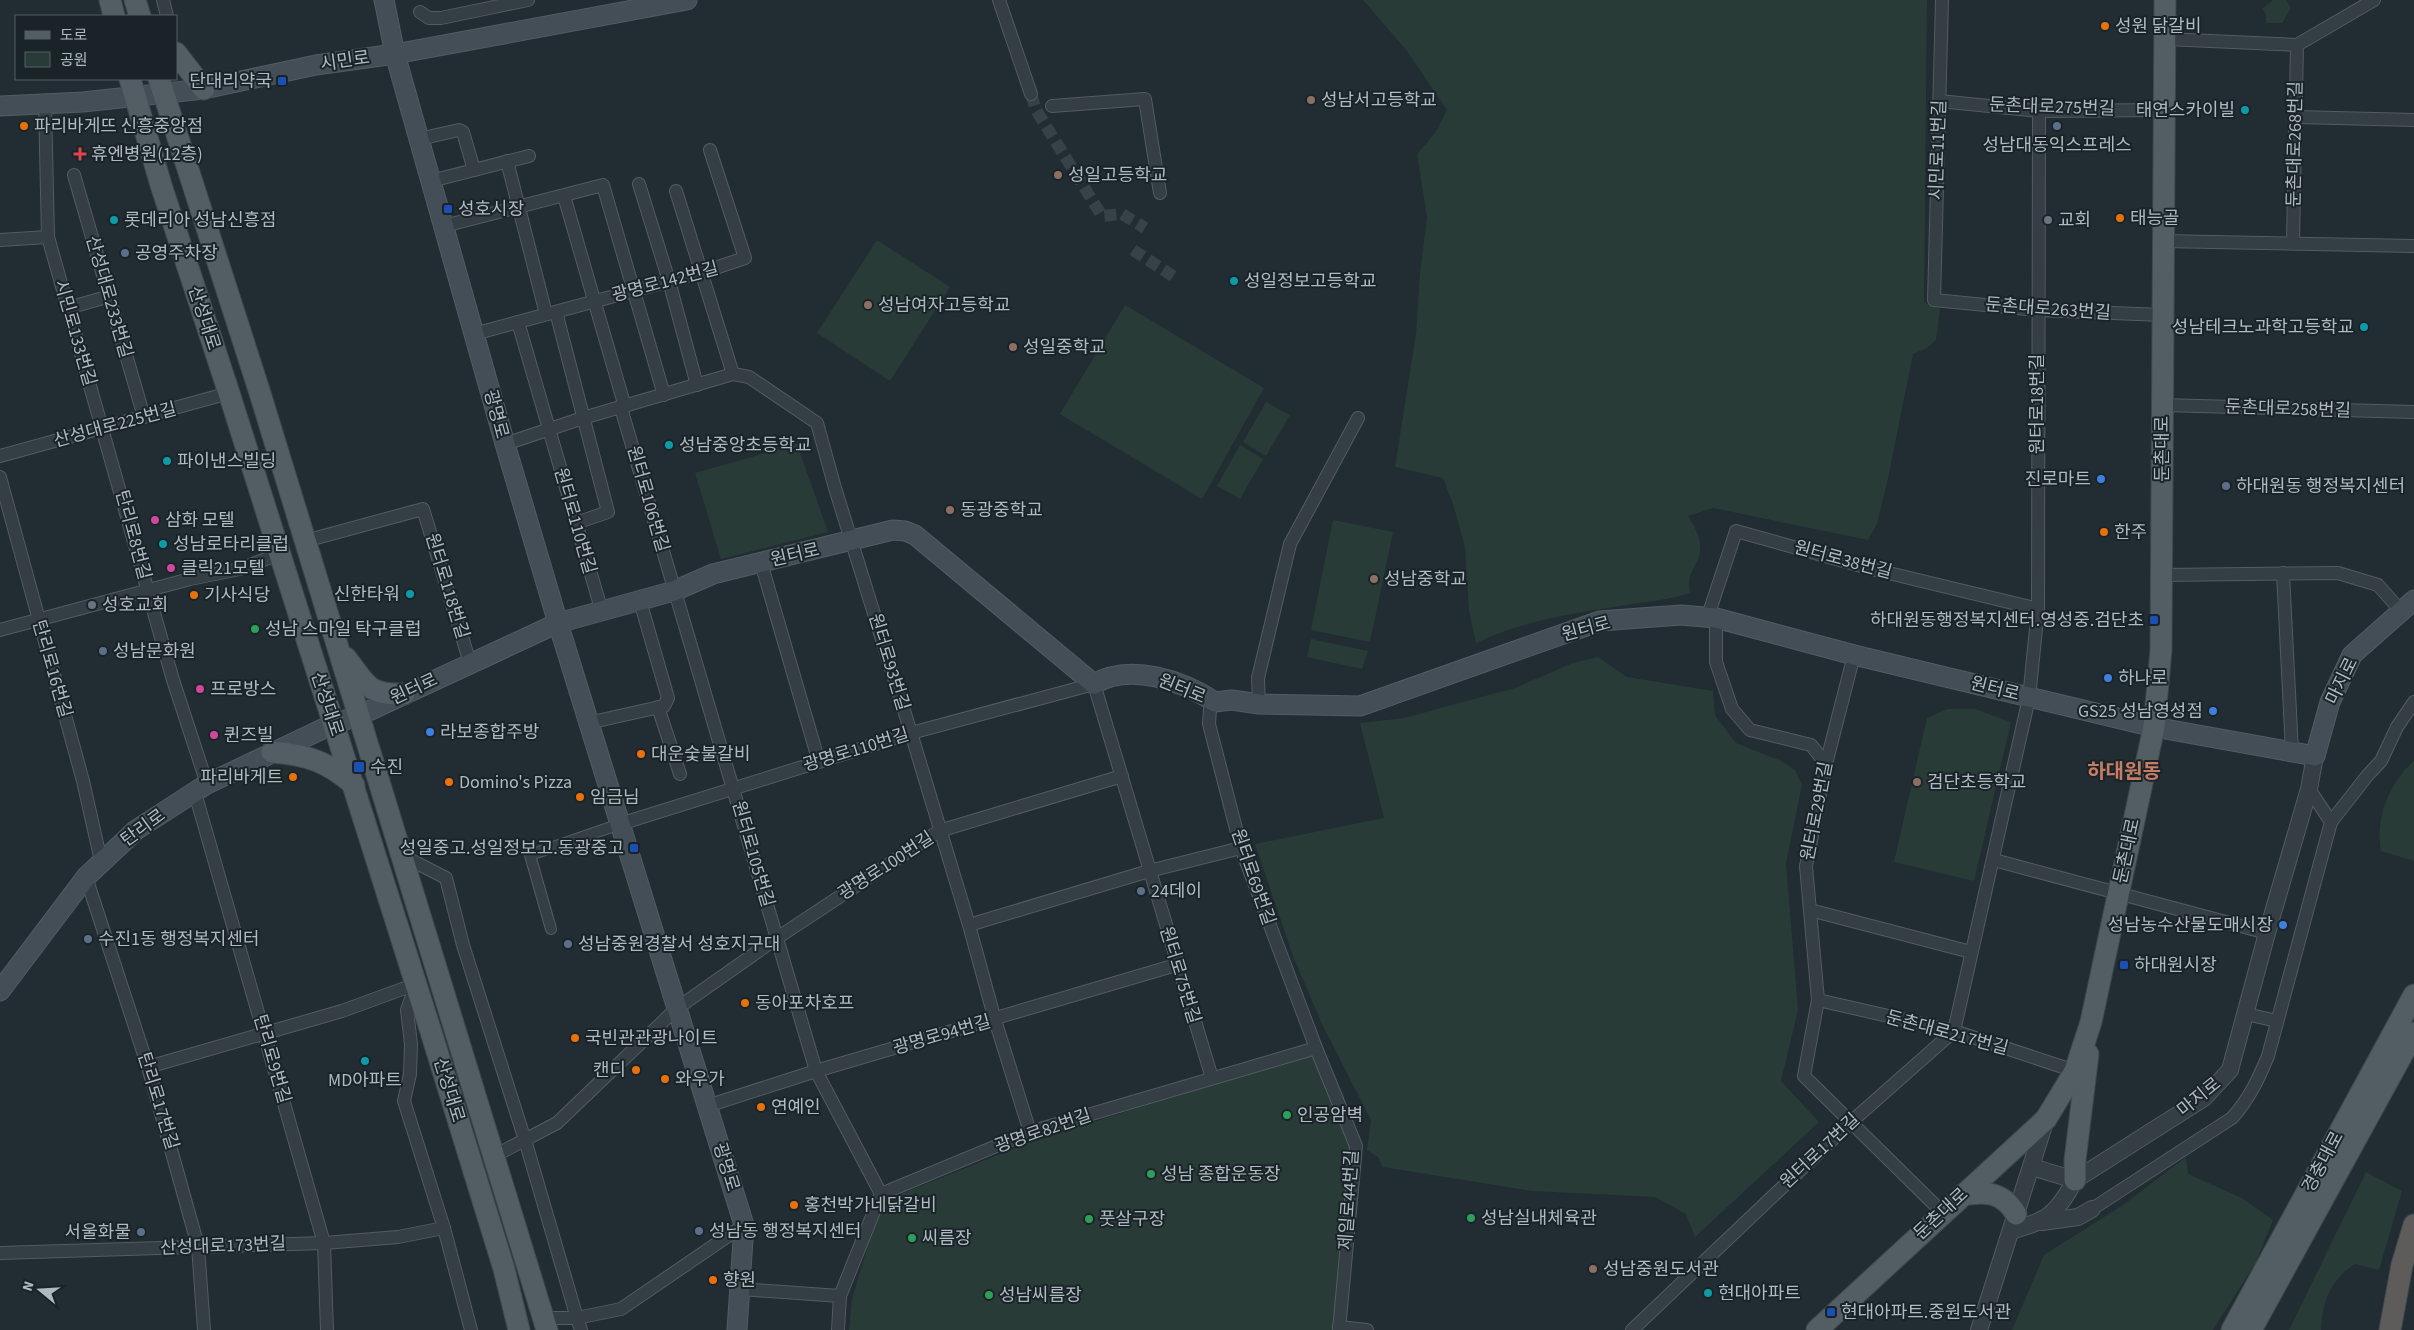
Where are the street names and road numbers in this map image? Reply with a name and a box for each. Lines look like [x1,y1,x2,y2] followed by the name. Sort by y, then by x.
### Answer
[319,45,371,77] street label: 시민로
[2281,81,2309,207] street label: 둔촌대로268번길
[1989,92,2115,122] street label: 둔촌대로275번길
[1924,99,1952,201] street label: 시민로11번길
[80,233,138,361] street label: 산성대로233번길
[609,256,721,308] street label: 광명로142번길
[48,277,102,389] street label: 시민로133번길
[182,283,226,353] street label: 산성대로
[1984,292,2112,326] street label: 둔촌대로263번길
[2025,354,2050,454] street label: 원터로18번길
[477,387,515,441] street label: 광명로
[2225,394,2351,424] street label: 둔촌대로258번길
[51,397,179,453] street label: 산성대로225번길
[2150,416,2175,482] street label: 둔촌대로
[621,443,675,555] street label: 원터로106번길
[548,465,602,577] street label: 원터로110번길
[109,487,157,583] street label: 탄리로8번길
[419,530,475,642] street label: 원터로118번길
[1791,535,1895,585] street label: 원터로38번길
[768,537,822,573] street label: 원터로
[862,610,916,714] street label: 원터로93번길
[1559,610,1613,648] street label: 원터로
[26,617,78,721] street label: 탄리로16번길
[2320,653,2364,709] street label: 마지로
[386,667,442,711] street label: 원터로
[1154,668,1210,710] street label: 원터로
[305,669,349,739] street label: 산성대로
[1968,671,2022,707] street label: 원터로
[800,722,912,778] street label: 광명로110번길
[1795,759,1839,863] street label: 원터로29번길
[726,798,780,910] street label: 원터로105번길
[116,803,170,853] street label: 탄리로
[2108,816,2146,886] street label: 둔촌대로
[1225,825,1281,929] street label: 원터로69번길
[833,826,939,906] street label: 광명로100번길
[1153,923,1207,1027] street label: 원터로75번길
[1883,1005,2011,1061] street label: 둔촌대로217번길
[890,1009,994,1061] street label: 광명로94번길
[247,1011,297,1107] street label: 탄리로9번길
[131,1049,185,1153] street label: 탄리로17번길
[427,1055,471,1125] street label: 산성대로
[2172,1072,2226,1122] street label: 마지로
[991,1103,1095,1159] street label: 광명로82번길
[1775,1108,1865,1194] street label: 원터로17번길
[2296,1127,2350,1197] street label: 경충대로
[707,1140,745,1194] street label: 광명로
[1333,1149,1365,1251] street label: 제일로44번길
[1908,1182,1974,1246] street label: 둔촌대로
[160,1231,286,1261] street label: 산성대로173번길

